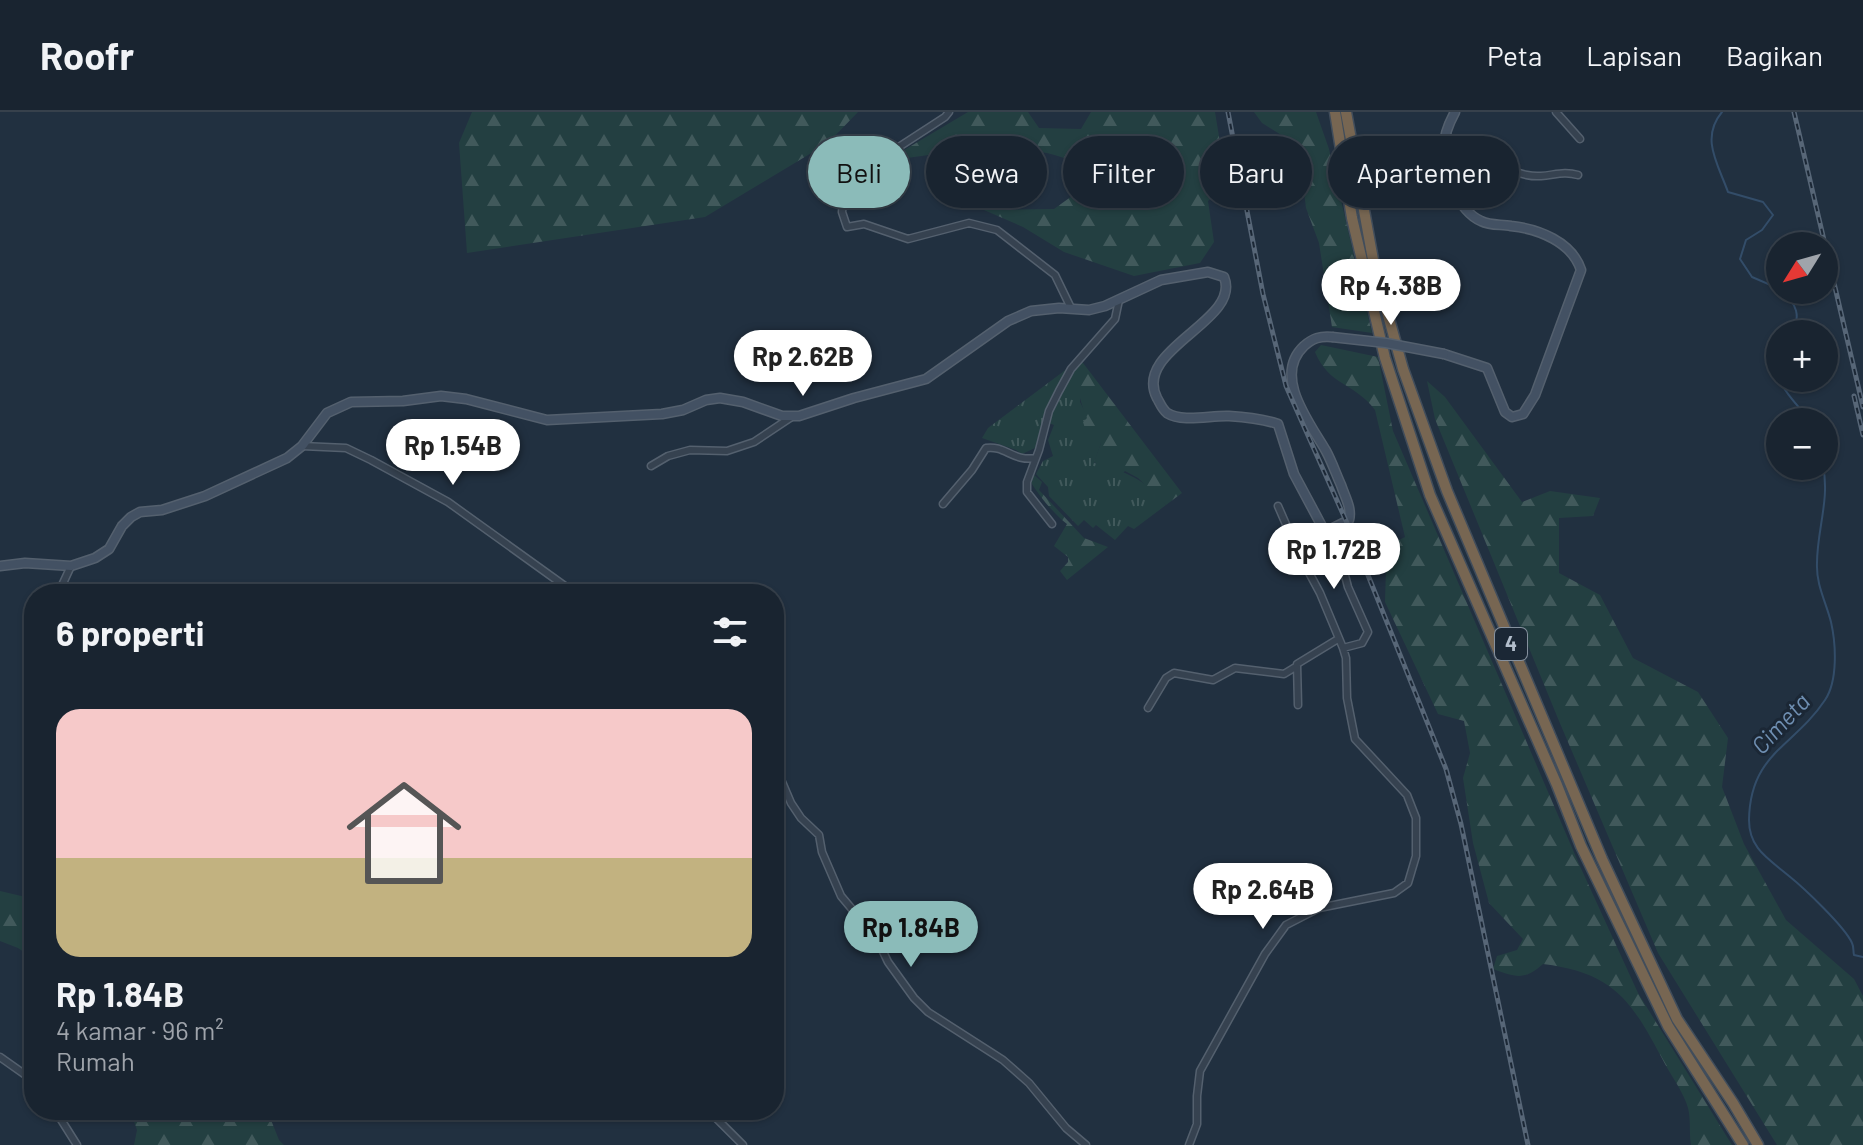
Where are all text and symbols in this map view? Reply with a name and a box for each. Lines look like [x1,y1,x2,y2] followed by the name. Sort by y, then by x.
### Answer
[40,32,134,78] text: Roofr
[1487,38,1542,72] text: Peta
[1586,38,1682,72] text: Lapisan
[1726,38,1823,72] text: Bagikan
[808,136,910,208] chip: Beli
[926,136,1047,208] chip: Sewa
[1063,136,1184,208] chip: Filter
[1200,136,1312,208] chip: Baru
[1328,136,1519,208] chip: Apartemen
[1766,232,1838,304] north arrow
[1766,232,1838,480] map controls
[1308,259,1474,327] pin: Rp 4.38B
[1340,269,1442,300] text: Rp 4.38B
[1766,320,1838,392] button: +
[720,330,886,398] pin: Rp 2.62B
[752,340,854,371] text: Rp 2.62B
[1766,408,1838,480] button: −
[370,419,536,487] pin: Rp 1.54B
[404,429,502,460] text: Rp 1.54B
[1251,523,1417,591] pin: Rp 1.72B
[1286,533,1382,564] text: Rp 1.72B
[708,610,752,654] icon: filters
[56,612,204,653] text: 6 properti
[1495,628,1527,660] road number: 4
[1745,687,1815,759] water label: Cimeta
[332,761,476,905] icon: home
[1180,863,1346,931] pin: Rp 2.64B
[1211,873,1315,904] text: Rp 2.64B
[828,901,994,969] pin: Rp 1.84B
[862,911,960,942] text: Rp 1.84B
[56,973,184,1014] text: Rp 1.84B
[56,1014,224,1045] text: 4 kamar · 96 m²
[56,1045,135,1076] text: Rumah

